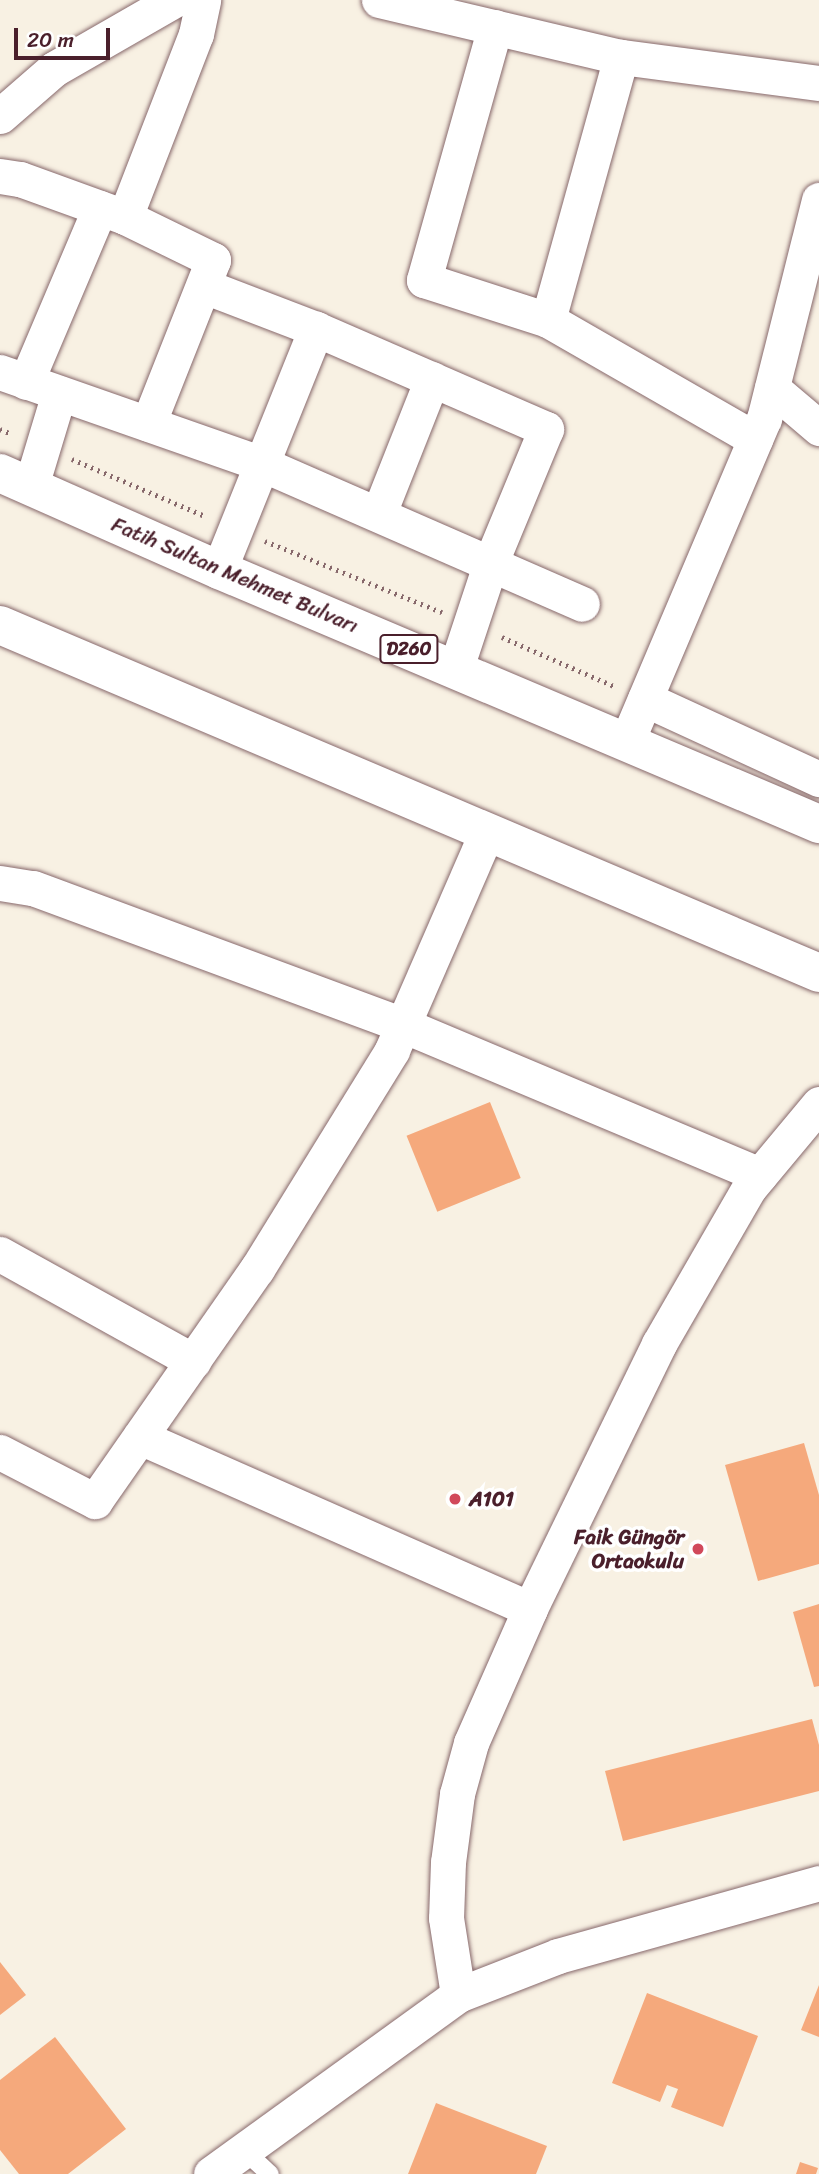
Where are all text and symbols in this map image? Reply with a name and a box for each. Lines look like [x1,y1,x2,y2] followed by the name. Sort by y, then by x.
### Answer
[18,14,114,58] scale bar
[27,21,74,59] text: 20 m
[108,512,362,638] street label: Fatih Sultan Mehmet Bulvarı
[379,634,439,664] road number: D260
[469,1486,514,1512] place label: A101
[447,1491,463,1507] marker: A101
[574,1524,684,1574] place label: Faik Güngör Ortaokulu
[690,1541,706,1557] marker: Faik Güngör Ortaokulu

